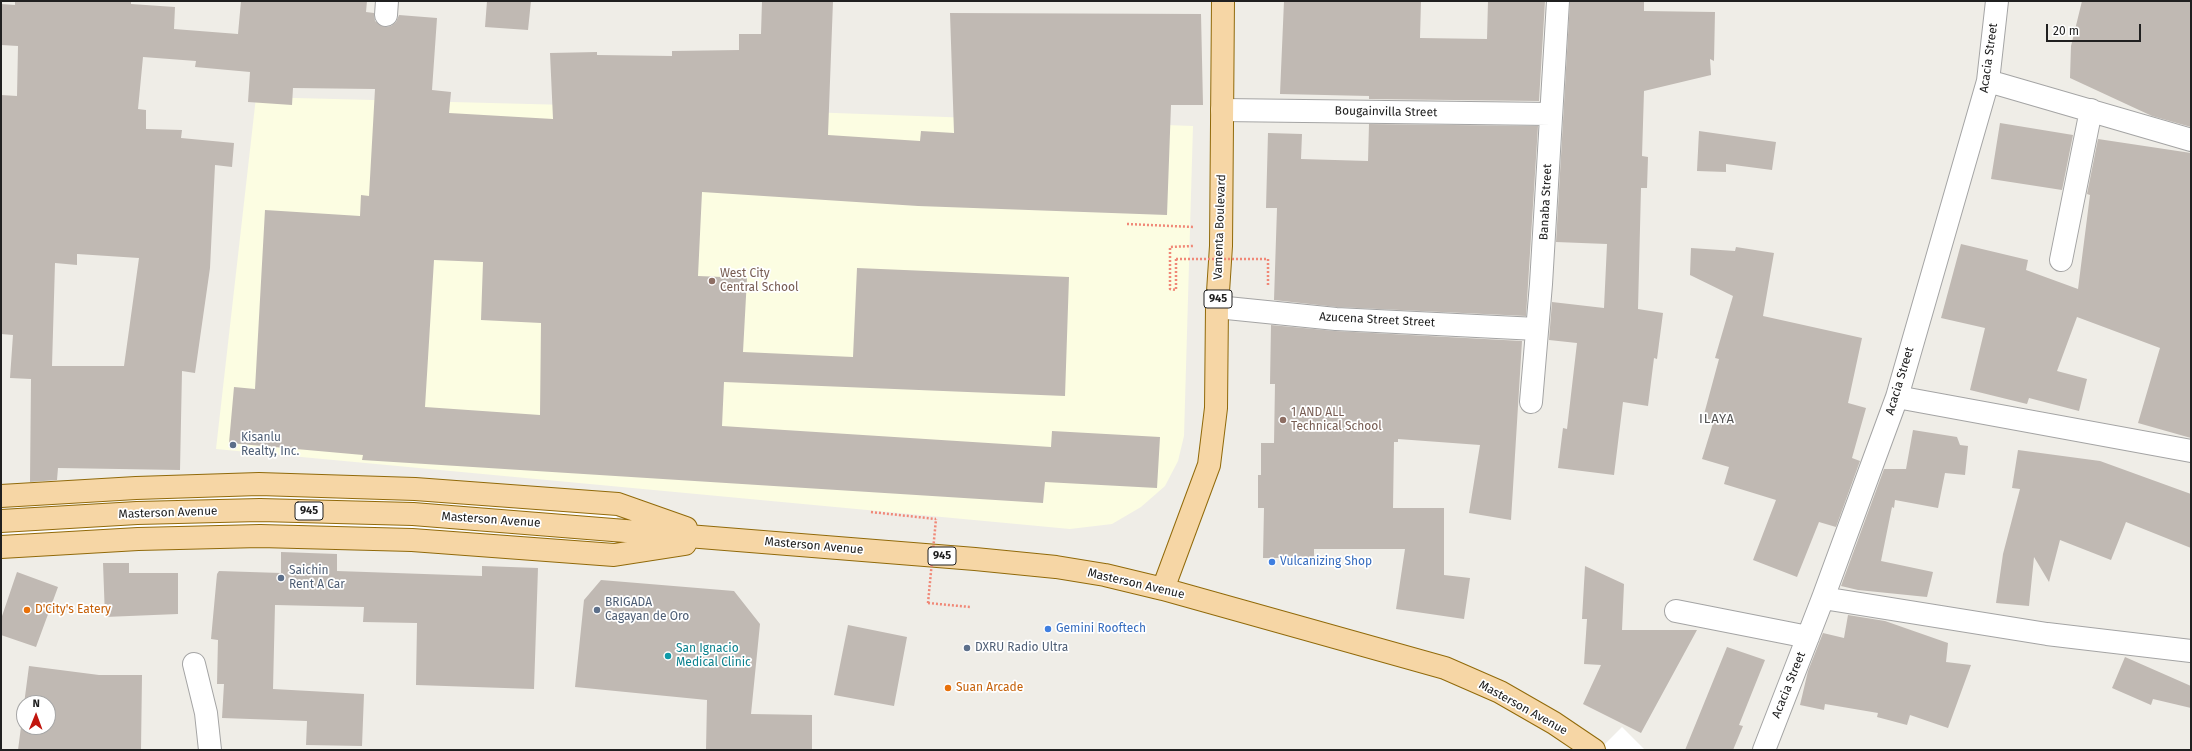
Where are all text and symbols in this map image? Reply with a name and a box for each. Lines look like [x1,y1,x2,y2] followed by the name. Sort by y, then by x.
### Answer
[2048,16,2143,42] scale bar
[1977,22,2001,94] street label: Acacia Street
[2053,24,2079,38] text: 20 m
[1335,104,1437,120] street label: Bougainvilla Street
[1537,163,1555,241] street label: Banaba Street
[1211,174,1229,280] street label: Vamenta Boulevard
[720,267,799,295] place label: West City Central School
[707,276,717,286] marker: West City Central School
[1204,290,1232,308] road number: 945
[1319,310,1435,330] street label: Azucena Street Street
[1883,345,1917,417] street label: Acacia Street
[1291,406,1382,434] place label: 1 AND ALL Technical School
[1699,411,1735,427] district label: ILAYA
[1278,415,1288,425] marker: 1 AND ALL Technical School
[241,431,299,459] place label: Kisanlu Realty, Inc.
[228,440,238,450] marker: Kisanlu Realty, Inc.
[295,502,323,520] road number: 945
[118,504,218,522] street label: Masterson Avenue
[441,509,541,531] street label: Masterson Avenue
[764,535,864,557] street label: Masterson Avenue
[928,547,956,565] road number: 945
[1280,555,1372,569] place label: Vulcanizing Shop
[1267,557,1277,567] marker: Vulcanizing Shop
[289,564,345,592] place label: Saichin Rent A Car
[1086,566,1186,602] street label: Masterson Avenue
[276,573,286,583] marker: Saichin Rent A Car
[605,596,689,624] place label: BRIGADA Cagayan de Oro
[35,603,111,617] place label: D'City's Eatery
[22,605,32,615] marker: D'City's Eatery
[592,605,602,615] marker: BRIGADA Cagayan de Oro
[1056,622,1146,636] place label: Gemini Rooftech
[1043,624,1053,634] marker: Gemini Rooftech
[975,641,1068,655] place label: DXRU Radio Ultra
[676,642,751,670] place label: San Ignacio Medical Clinic
[962,643,972,653] marker: DXRU Radio Ultra
[1769,650,1809,720] street label: Acacia Street
[663,651,673,661] marker: San Ignacio Medical Clinic
[1476,678,1570,738] street label: Masterson Avenue
[956,681,1023,695] place label: Suan Arcade
[943,683,953,693] marker: Suan Arcade
[16,695,56,735] north arrow
[32,697,40,710] text: N

